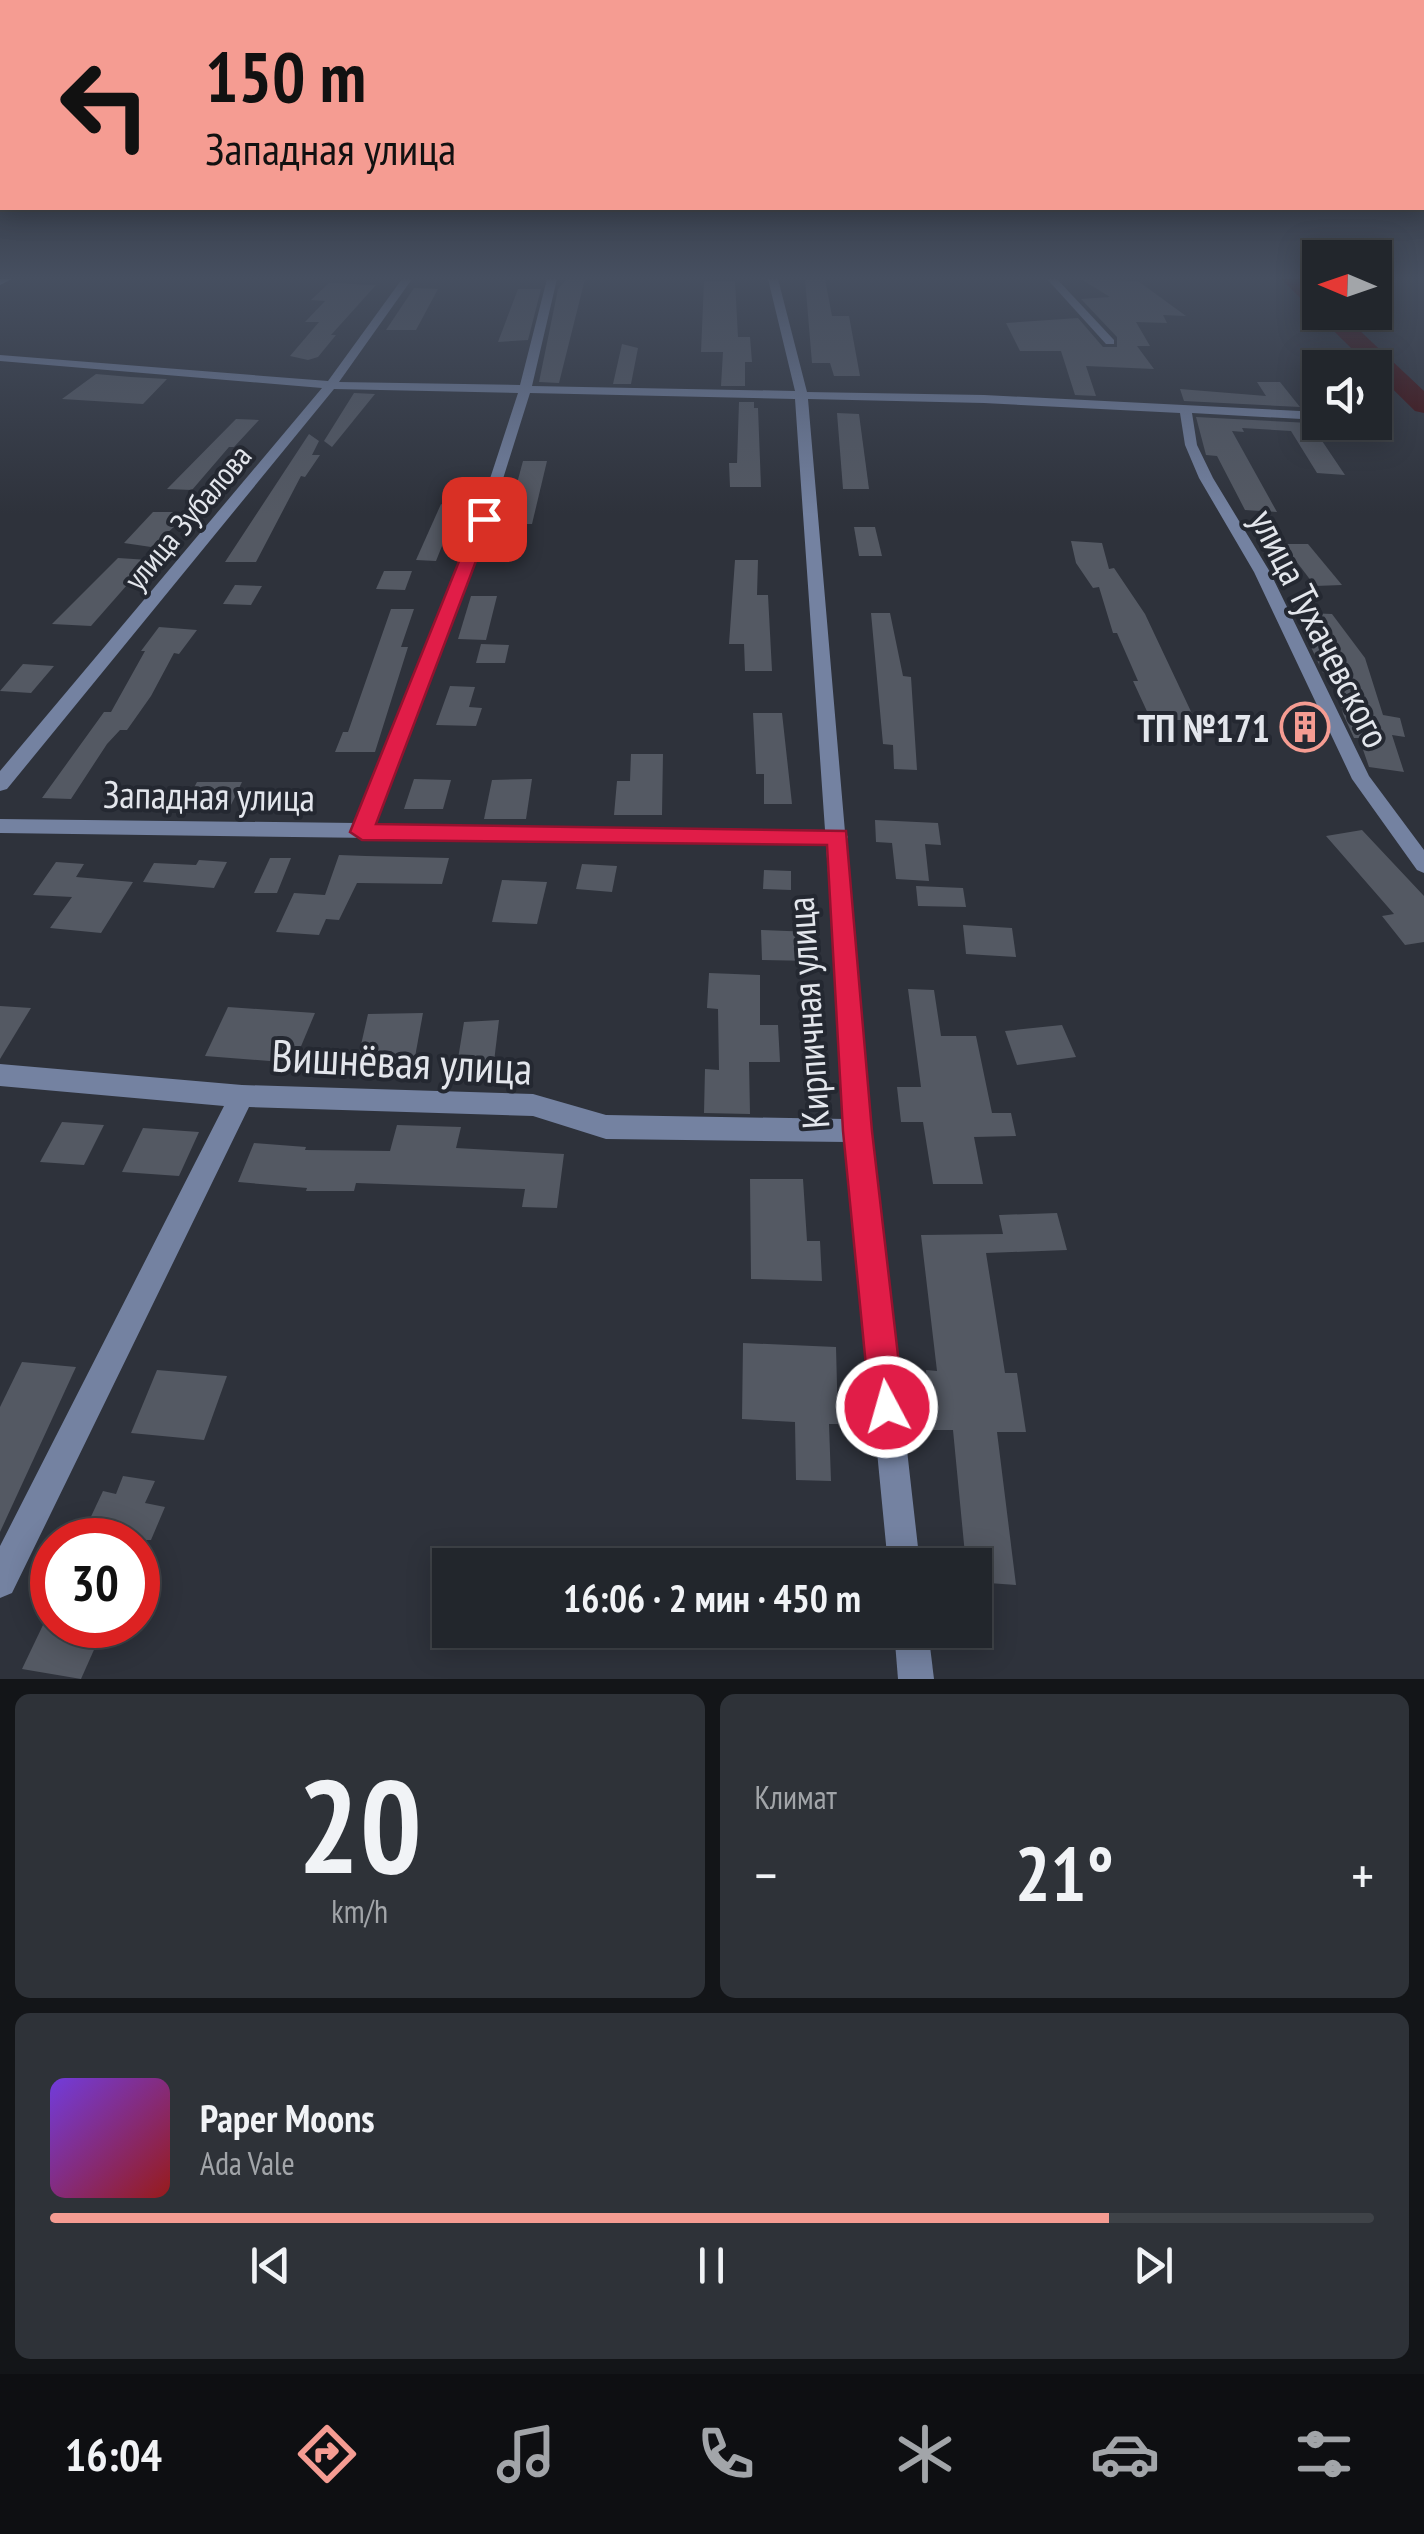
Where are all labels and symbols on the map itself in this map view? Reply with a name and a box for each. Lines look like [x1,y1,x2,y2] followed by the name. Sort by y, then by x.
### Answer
[1302,240,1392,330] north arrow
[114,436,260,598] street label: улица Зубалова
[442,477,527,562] pin
[1240,501,1402,755] street label: улица Тухачевского
[1279,701,1331,753] building icon: ТП №171
[1137,703,1270,752] place label: ТП №171
[103,769,315,821] street label: Западная улица
[774,895,840,1131] street label: Кирпичная улица
[270,1025,534,1097] street label: Вишнёвая улица
[835,1355,939,1459] position arrow
[30,1518,160,1648] speed limit sign: 30

